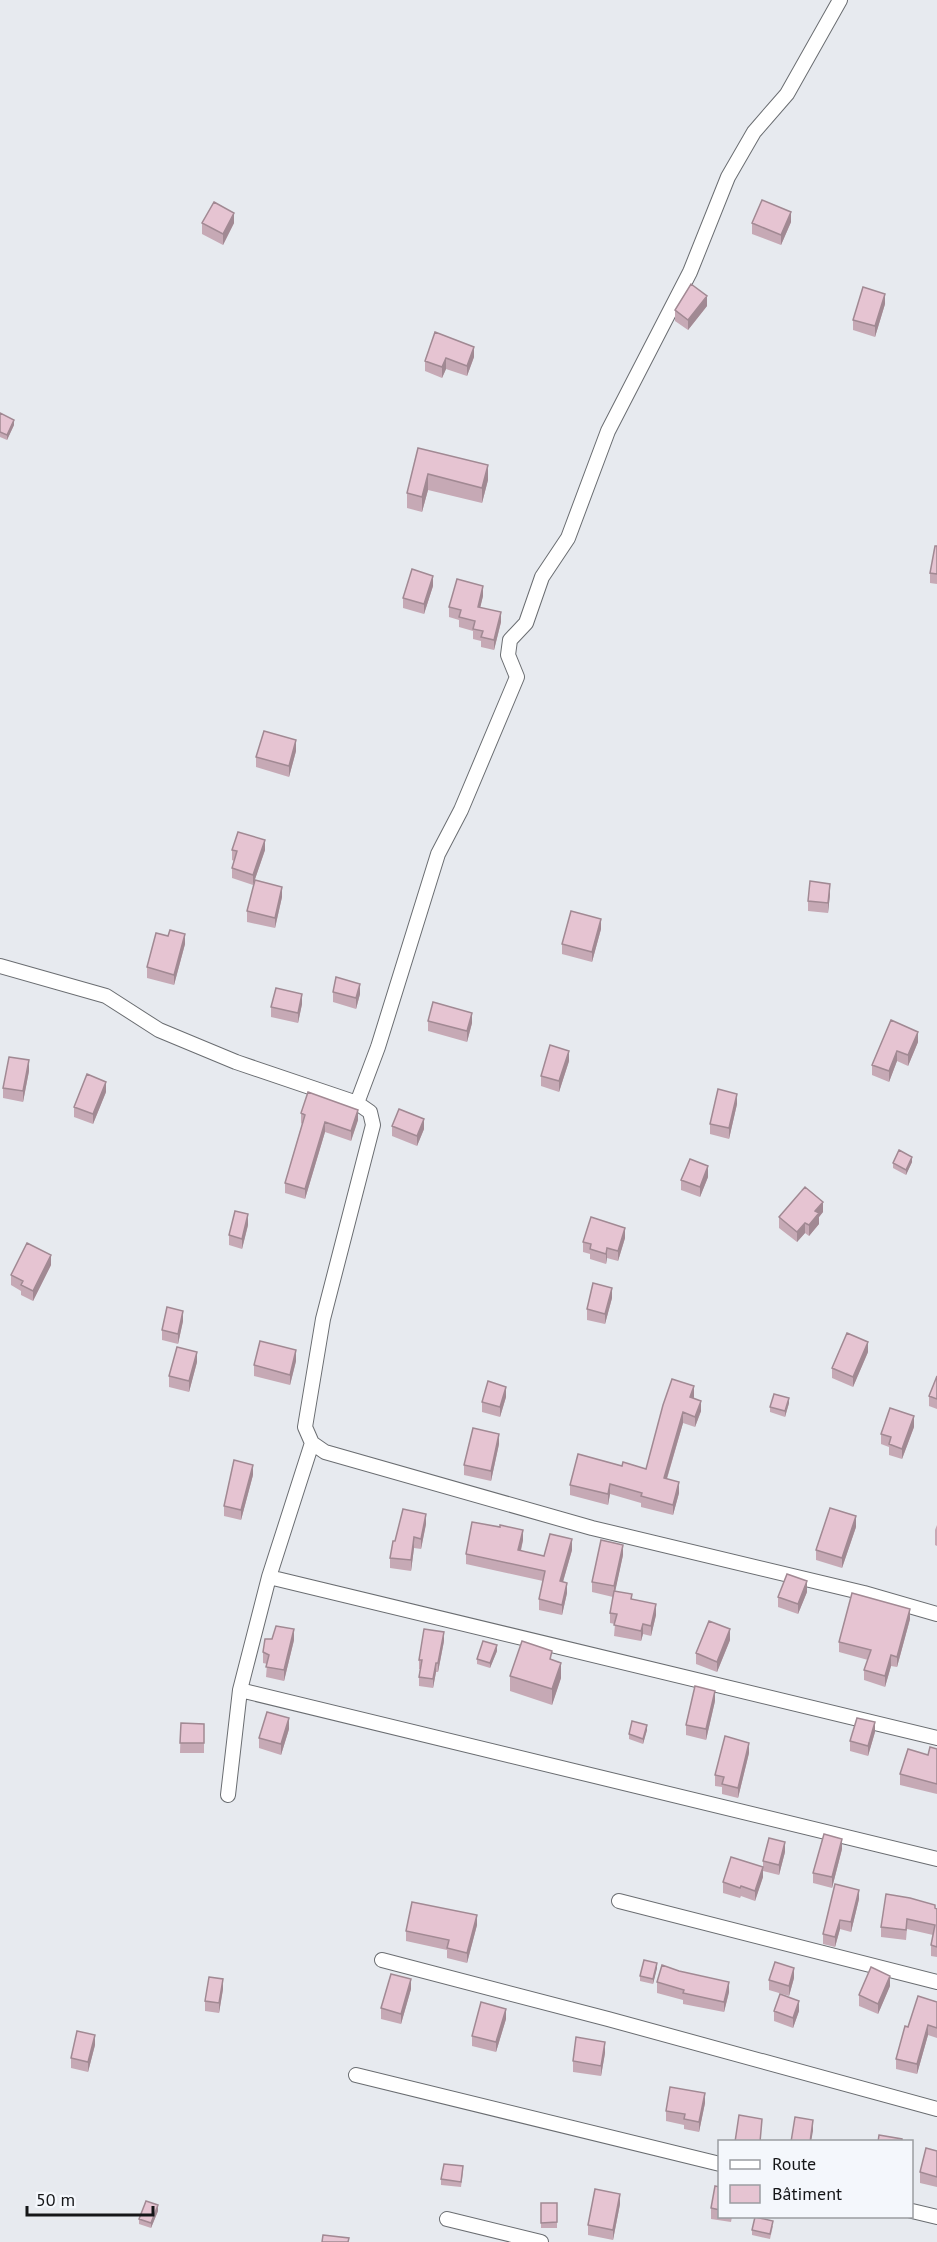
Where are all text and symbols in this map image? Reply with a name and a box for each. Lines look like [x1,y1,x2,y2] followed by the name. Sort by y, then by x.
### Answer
[718,2140,913,2218] legend
[772,2152,816,2175] text: Route
[27,2179,153,2217] scale bar
[772,2182,842,2205] text: Bâtiment
[36,2188,75,2211] text: 50 m

